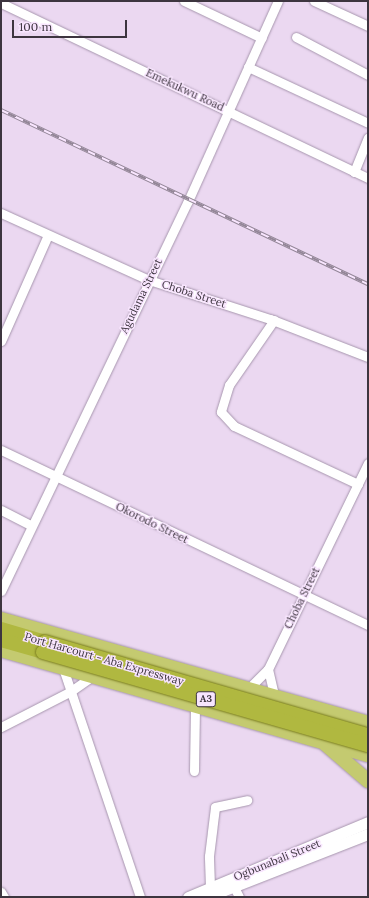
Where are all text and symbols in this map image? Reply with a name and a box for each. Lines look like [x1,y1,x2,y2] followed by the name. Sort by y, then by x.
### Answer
[14,12,129,38] scale bar
[19,19,52,34] text: 100 m
[144,66,226,114] street label: Emekukwu Road
[117,257,165,335] street label: Agudama Street
[160,277,228,311] street label: Choba Street
[114,500,190,546] street label: Okorodo Street
[281,565,323,631] street label: Choba Street
[23,630,185,688] street label: Port Harcourt - Aba Expressway
[195,691,217,707] road number: A3
[232,837,322,883] street label: Ogbunabali Street

